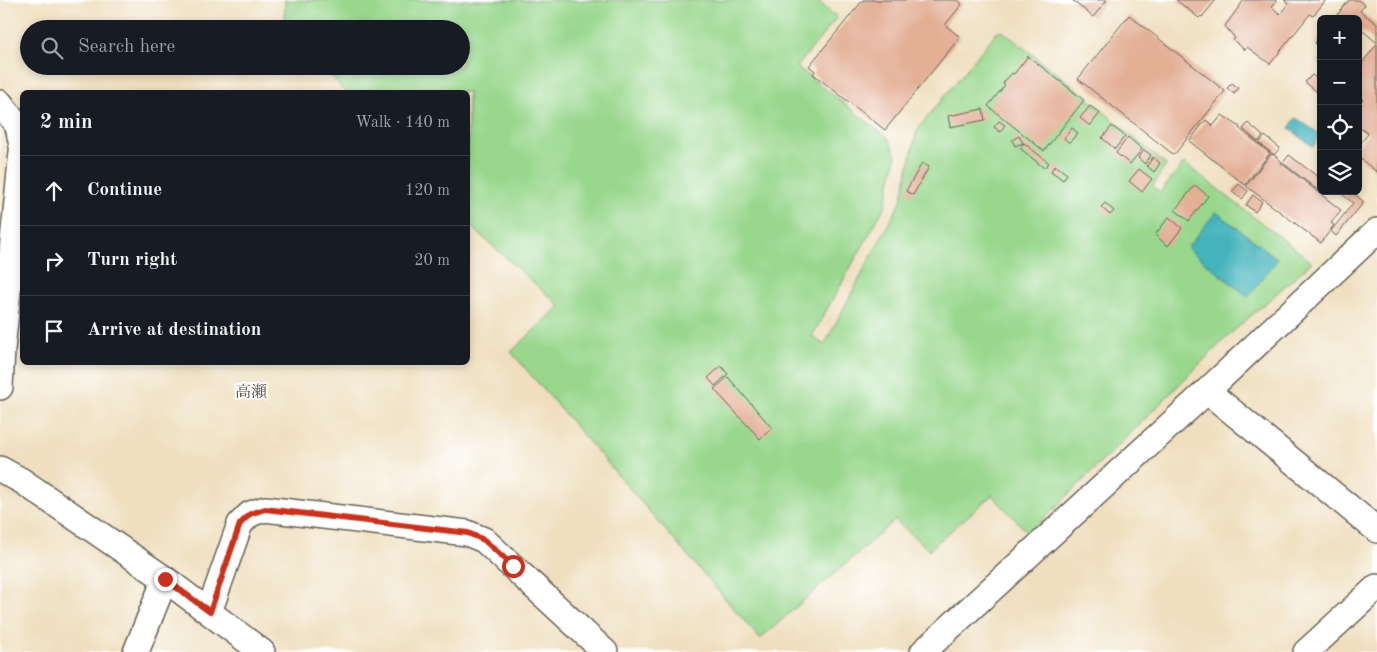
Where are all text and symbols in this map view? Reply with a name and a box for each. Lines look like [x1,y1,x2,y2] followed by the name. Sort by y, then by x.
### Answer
[1317,15,1362,195] map controls
[1317,15,1362,60] button: +
[20,20,470,75] search box
[38,34,66,62] icon: search
[78,38,175,57] text: Search here
[1317,60,1362,105] button: −
[1317,105,1362,150] button: locate
[40,112,93,133] text: 2 min
[355,115,450,131] text: Walk · 140 m
[1317,150,1362,195] button: layers
[40,177,68,205] icon: ahead
[87,181,162,200] text: Continue
[405,183,450,199] text: 120 m
[40,247,68,275] icon: right
[87,251,177,270] text: Turn right
[414,253,450,269] text: 20 m
[40,317,68,345] icon: arrive
[87,321,261,340] text: Arrive at destination
[235,383,267,401] district label: 高瀬
[502,555,525,578] route start
[154,568,177,591] route end

